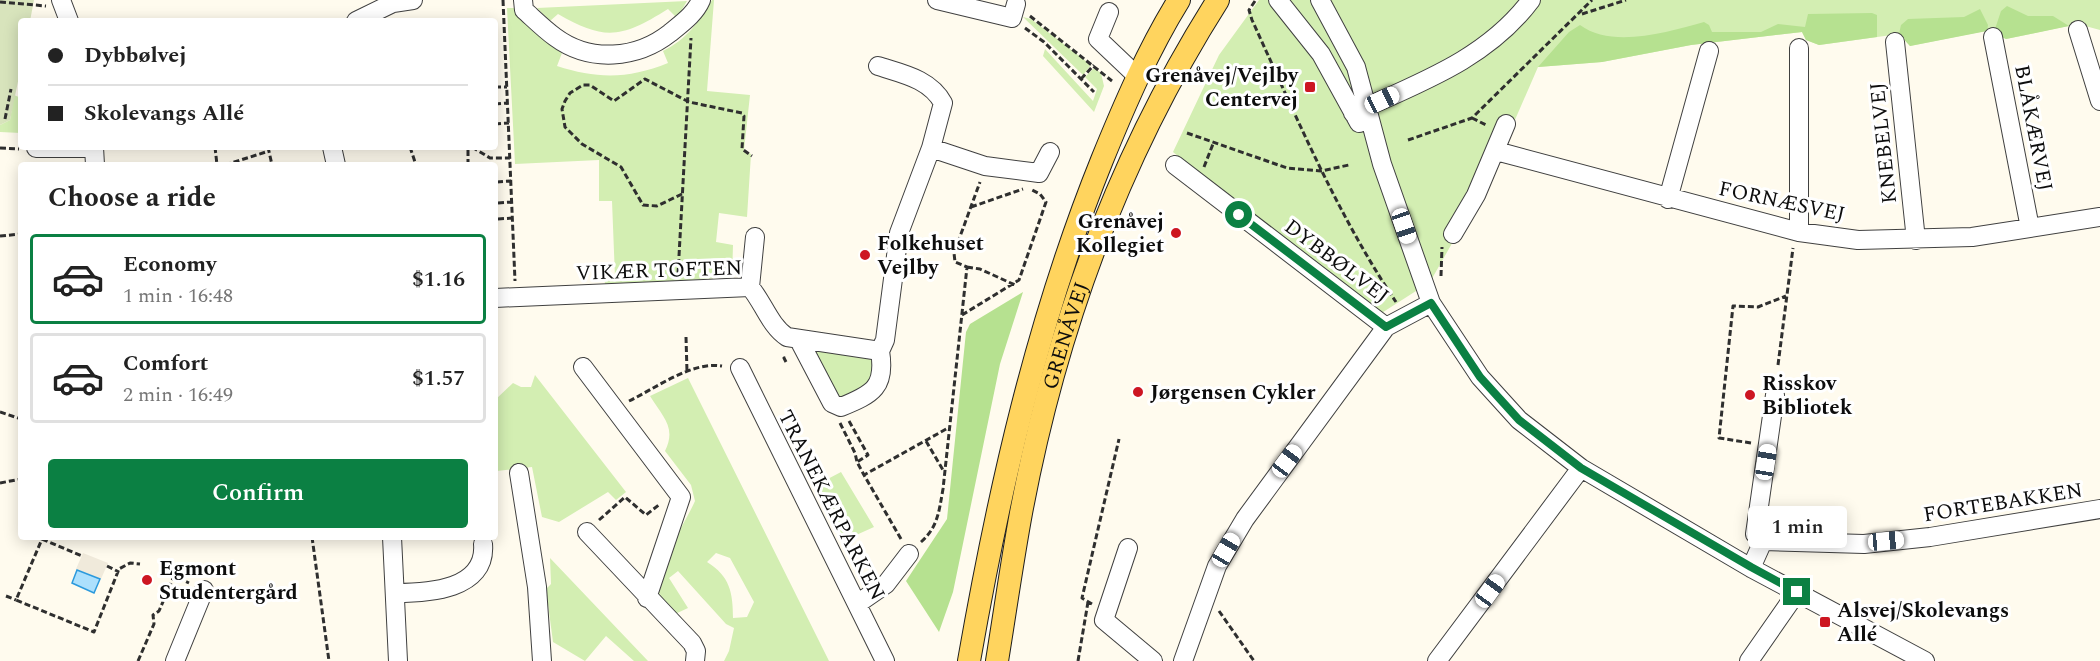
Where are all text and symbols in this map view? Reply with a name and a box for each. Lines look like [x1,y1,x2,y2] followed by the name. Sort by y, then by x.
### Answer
[84,39,186,72] text: Dybbølvej
[1145,60,1299,116] place label: Grenåvej/Vejlby Centervej
[2005,62,2061,194] street label: BLÅKÆRVEJ
[1303,80,1317,94] marker: Grenåvej/Vejlby Centervej
[1862,80,1906,205] street label: KNEBELVEJ
[1362,84,1402,116] car
[84,97,244,130] text: Skolevangs Allé
[1715,173,1848,231] street label: FORNÆSVEJ
[48,177,216,219] text: Choose a ride
[1225,201,1252,228] route start
[1076,206,1164,262] place label: Grenåvej Kollegiet
[1390,206,1418,246] car
[1277,212,1396,312] street label: DYBBØLVEJ
[1169,226,1183,240] marker: Grenåvej Kollegiet
[877,228,984,284] place label: Folkehuset Vejlby
[123,248,216,281] text: Economy
[858,248,872,262] marker: Folkehuset Vejlby
[51,252,105,306] icon: car
[575,252,743,290] street label: VIKÆR TOFTEN
[412,263,465,296] text: $1.16
[1035,278,1098,393] street label: GRENÅVEJ
[123,281,233,311] text: 1 min · 16:48
[123,347,208,380] text: Comfort
[51,351,105,405] icon: car
[412,362,465,395] text: $1.57
[1762,368,1853,424] place label: Risskov Bibliotek
[1150,377,1316,409] place label: Jørgensen Cykler
[123,380,233,410] text: 2 min · 16:49
[1131,385,1145,399] marker: Jørgensen Cykler
[1743,388,1757,402] marker: Risskov Bibliotek
[769,405,893,606] street label: TRANEKÆRPARKEN
[1269,441,1305,481] car
[1754,443,1778,481] car
[48,459,468,528] button: Confirm
[1921,475,2085,531] street label: FORTEBAKKEN
[1748,505,1846,547] callout: 1 min
[1772,512,1823,542] text: 1 min
[1209,530,1243,570] car
[1867,530,1905,552] car
[159,553,298,609] place label: Egmont Studentergård
[1472,571,1508,611] car
[140,573,154,587] marker: Egmont Studentergård
[1783,578,1810,605] route end
[1837,595,2009,651] place label: Alsvej/Skolevangs Allé
[1818,615,1832,629] marker: Alsvej/Skolevangs Allé

